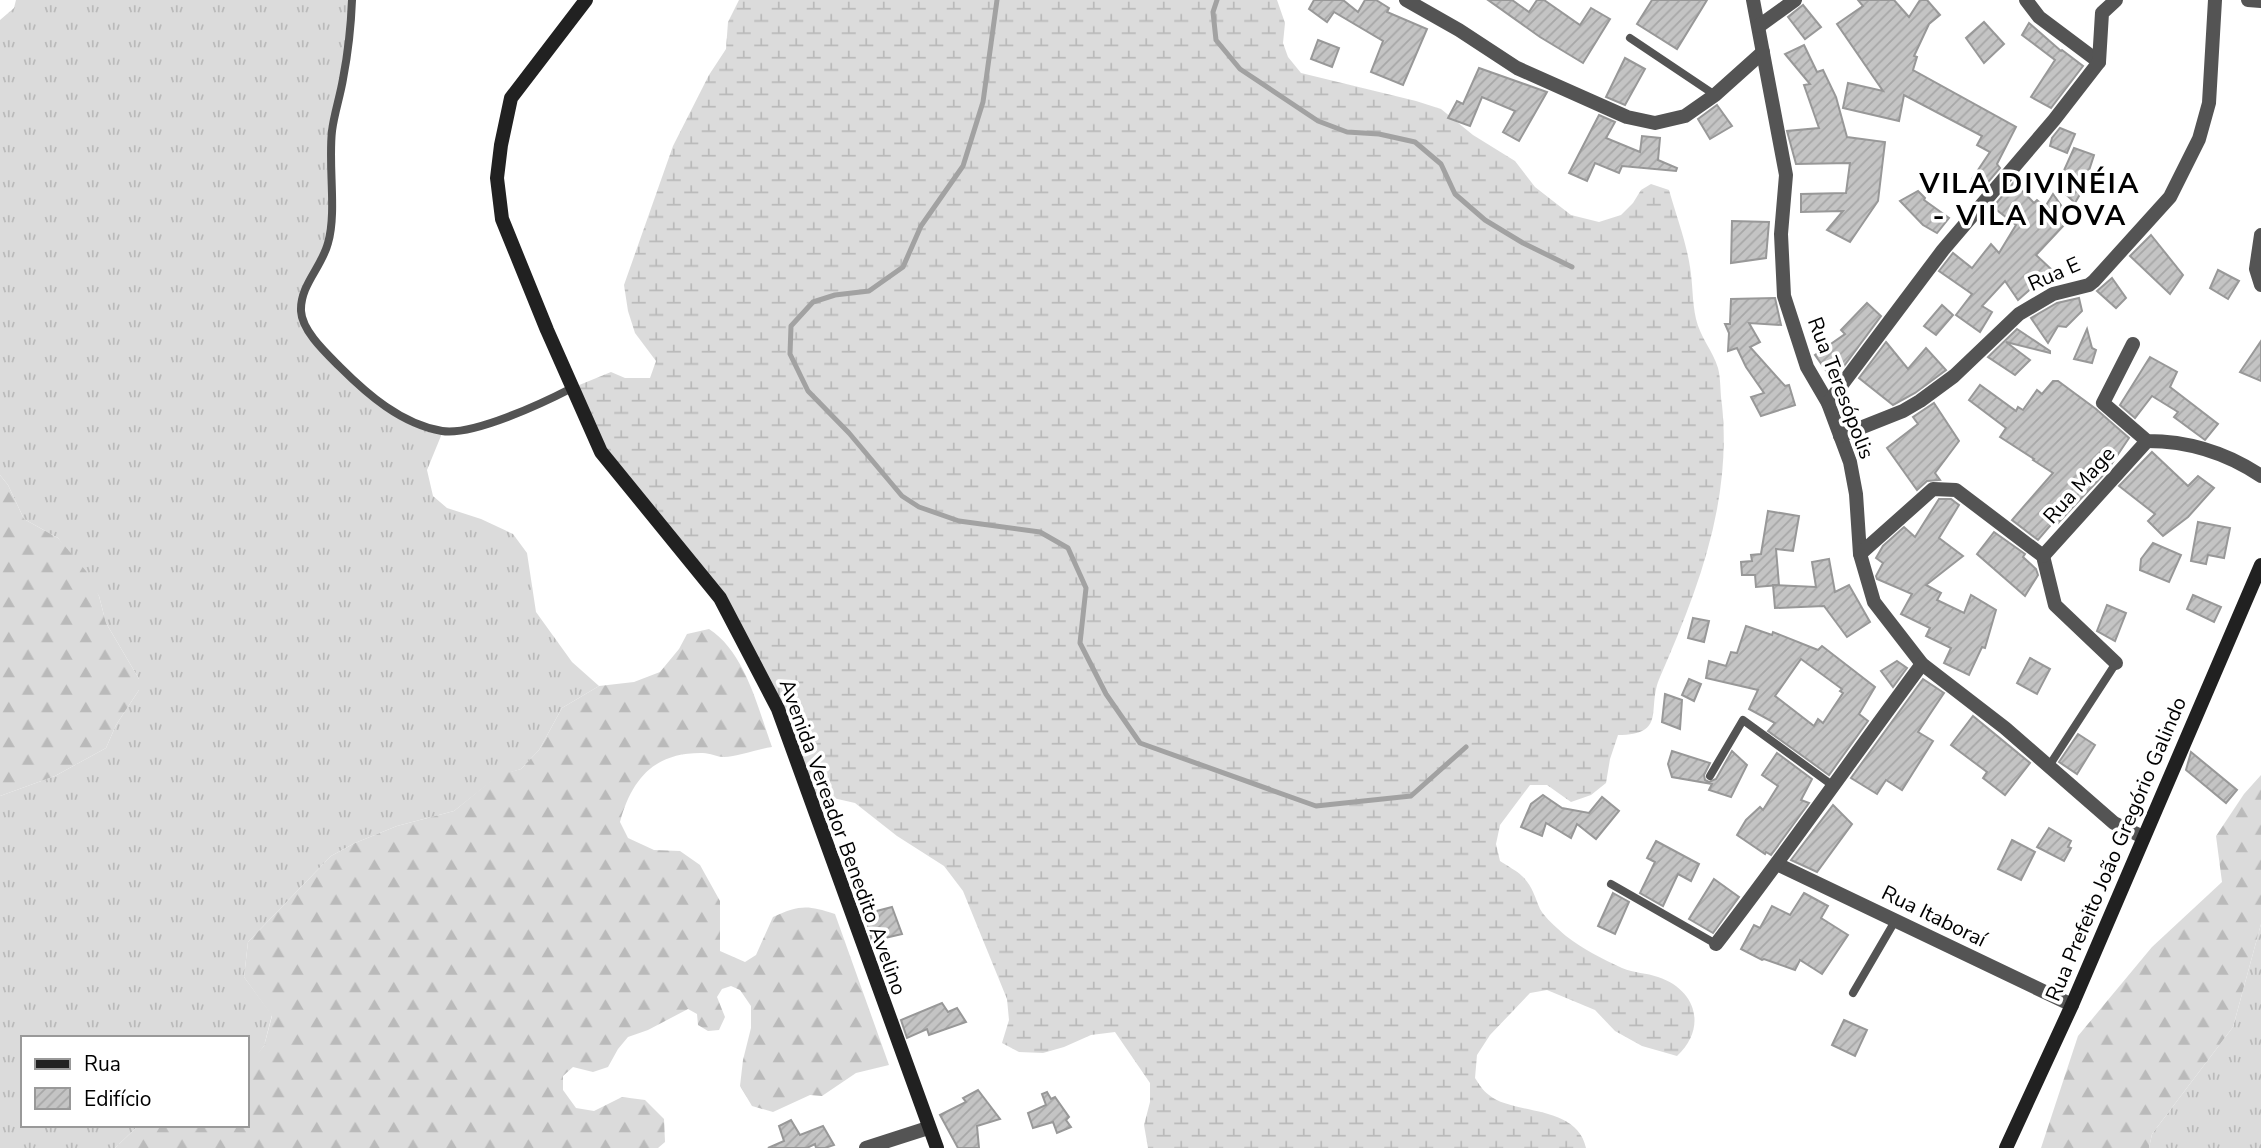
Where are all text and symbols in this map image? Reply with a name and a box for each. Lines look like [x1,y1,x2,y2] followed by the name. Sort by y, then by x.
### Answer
[1919,165,2140,235] district label: VILA DIVINÉIA - VILA NOVA
[2023,250,2085,298] street label: Rua E
[1801,313,1881,463] street label: Rua Teresópolis
[2037,440,2121,530] street label: Rua Mage
[773,675,913,999] street label: Avenida Vereador Benedito Avelino
[2039,692,2193,1006] street label: Rua Prefeito João Gregório Galindo
[1877,879,1992,954] street label: Rua Itaboraí
[21,1036,248,1127] legend
[84,1050,121,1078] text: Rua
[84,1085,151,1113] text: Edifício

